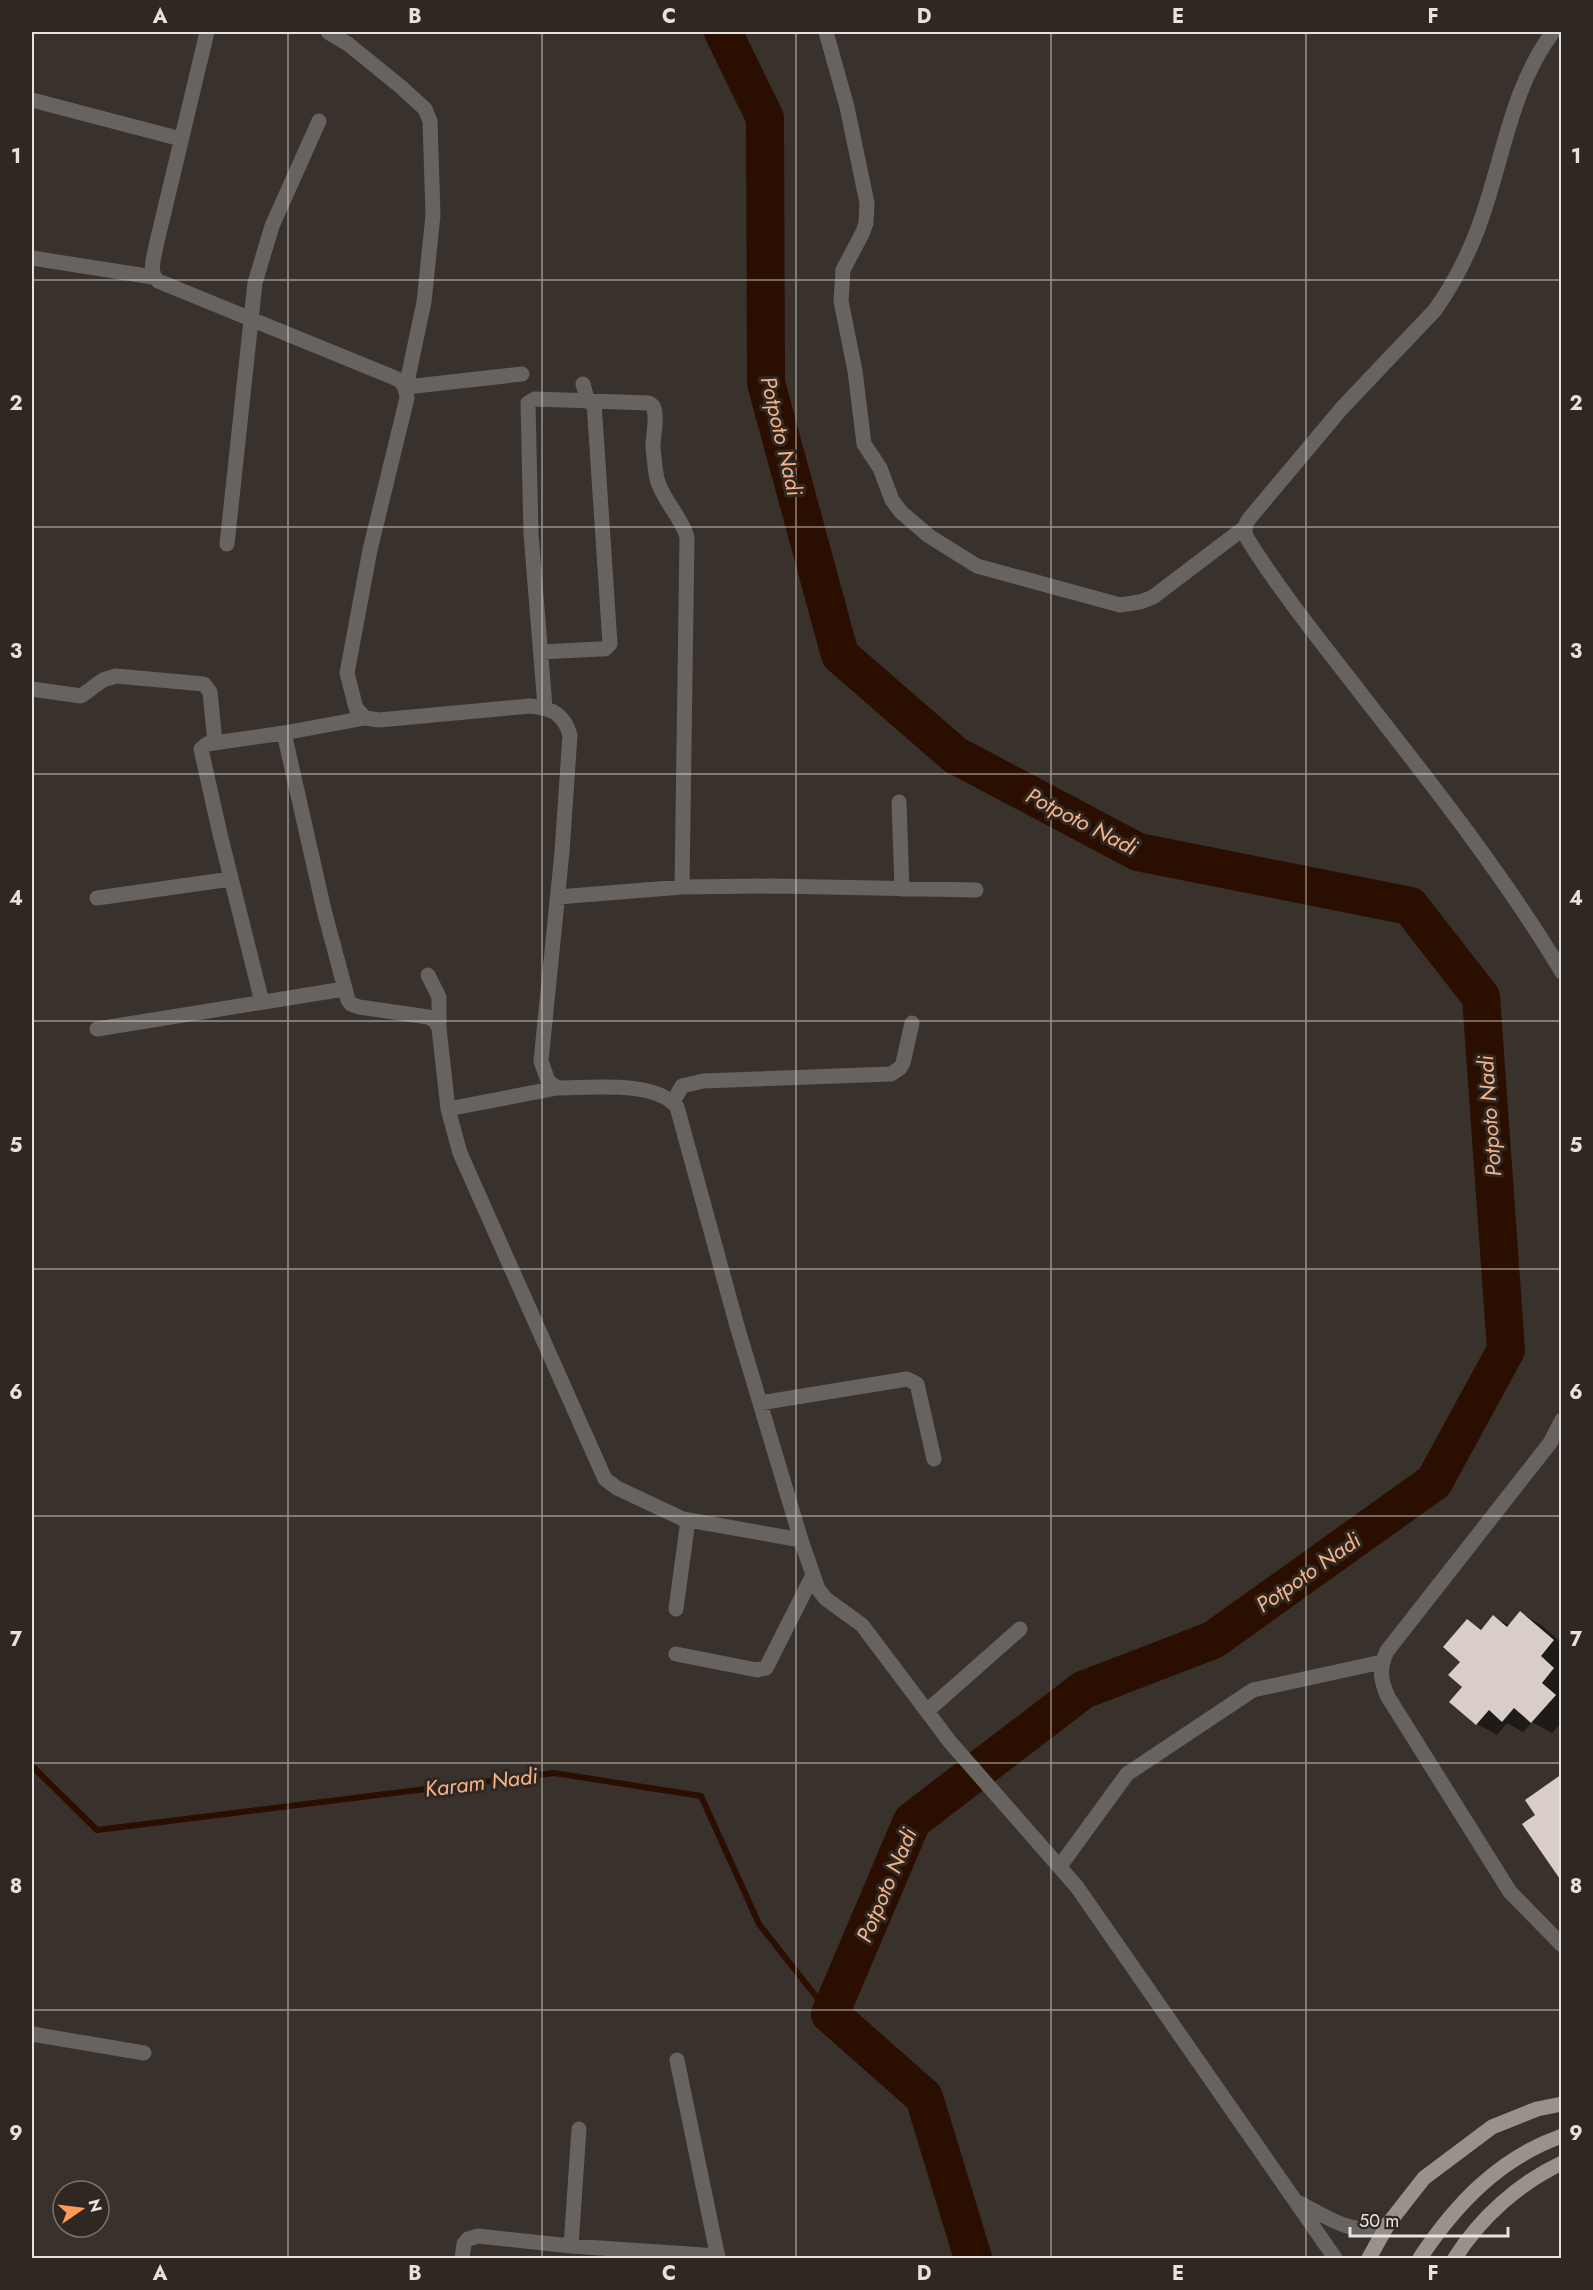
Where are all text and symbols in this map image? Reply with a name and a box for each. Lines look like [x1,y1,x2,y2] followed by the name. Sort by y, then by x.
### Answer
[152,2,168,31] text: A
[408,2,422,31] text: B
[662,2,676,31] text: C
[917,2,931,31] text: D
[1172,2,1184,31] text: E
[1427,2,1439,31] text: F
[11,142,21,171] text: 1
[1571,142,1581,171] text: 1
[753,373,811,499] water label: Potpoto Nadi
[9,389,23,418] text: 2
[1569,389,1583,418] text: 2
[10,637,22,666] text: 3
[1570,637,1582,666] text: 3
[1021,779,1144,863] water label: Potpoto Nadi
[9,884,23,913] text: 4
[1569,884,1583,913] text: 4
[1469,1054,1509,1178] water label: Potpoto Nadi
[10,1131,23,1160] text: 5
[1570,1131,1583,1160] text: 5
[9,1378,23,1407] text: 6
[1569,1378,1583,1407] text: 6
[1249,1524,1367,1620] water label: Potpoto Nadi
[10,1625,23,1654] text: 7
[1570,1625,1583,1654] text: 7
[423,1759,540,1805] water label: Karam Nadi
[848,1822,925,1947] water label: Potpoto Nadi
[10,1872,22,1901] text: 8
[1570,1872,1582,1901] text: 8
[9,2119,23,2148] text: 9
[1569,2119,1583,2148] text: 9
[51,2179,111,2239] north arrow
[82,2197,108,2214] text: N
[1350,2200,1508,2238] scale bar
[1359,2208,1399,2234] text: 50 m
[152,2259,168,2288] text: A
[408,2259,422,2288] text: B
[662,2259,676,2288] text: C
[917,2259,931,2288] text: D
[1172,2259,1184,2288] text: E
[1427,2259,1439,2288] text: F

